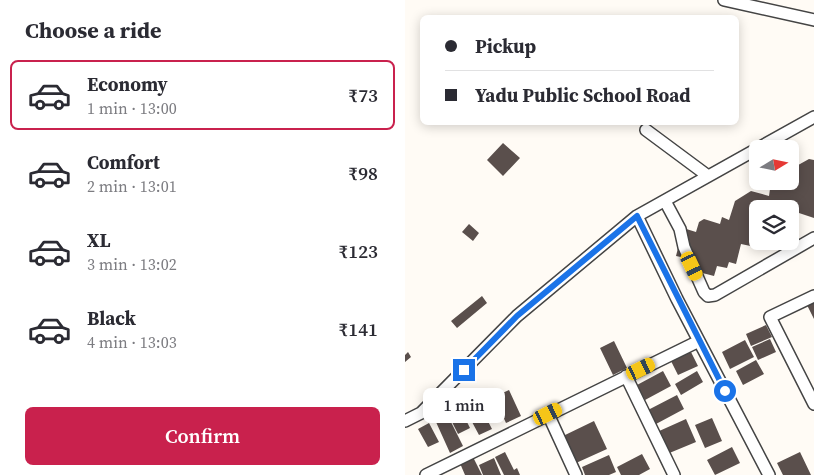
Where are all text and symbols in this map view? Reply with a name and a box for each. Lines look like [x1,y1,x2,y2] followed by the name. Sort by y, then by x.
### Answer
[25,15,162,45] text: Choose a ride
[475,33,536,59] text: Pickup
[87,71,168,97] text: Economy
[27,73,72,118] icon: car
[348,82,378,108] text: ₹73
[475,82,691,108] text: Yadu Public School Road
[87,97,177,119] text: 1 min · 13:00
[749,140,799,190] north arrow
[749,140,799,250] map controls
[87,149,160,175] text: Comfort
[27,151,72,196] icon: car
[348,160,378,186] text: ₹98
[87,175,177,197] text: 2 min · 13:01
[749,200,799,250] button: layers
[87,227,110,253] text: XL
[27,229,72,274] icon: car
[338,238,378,264] text: ₹123
[678,249,705,283] car
[87,253,177,275] text: 3 min · 13:02
[87,305,136,331] text: Black
[27,307,72,352] icon: car
[338,316,378,342] text: ₹141
[87,331,177,353] text: 4 min · 13:03
[624,356,657,382] car
[453,359,475,381] route end
[714,380,736,402] route start
[423,388,505,422] callout: 1 min
[443,394,485,416] text: 1 min
[531,401,564,427] car
[25,407,380,465] button: Confirm

